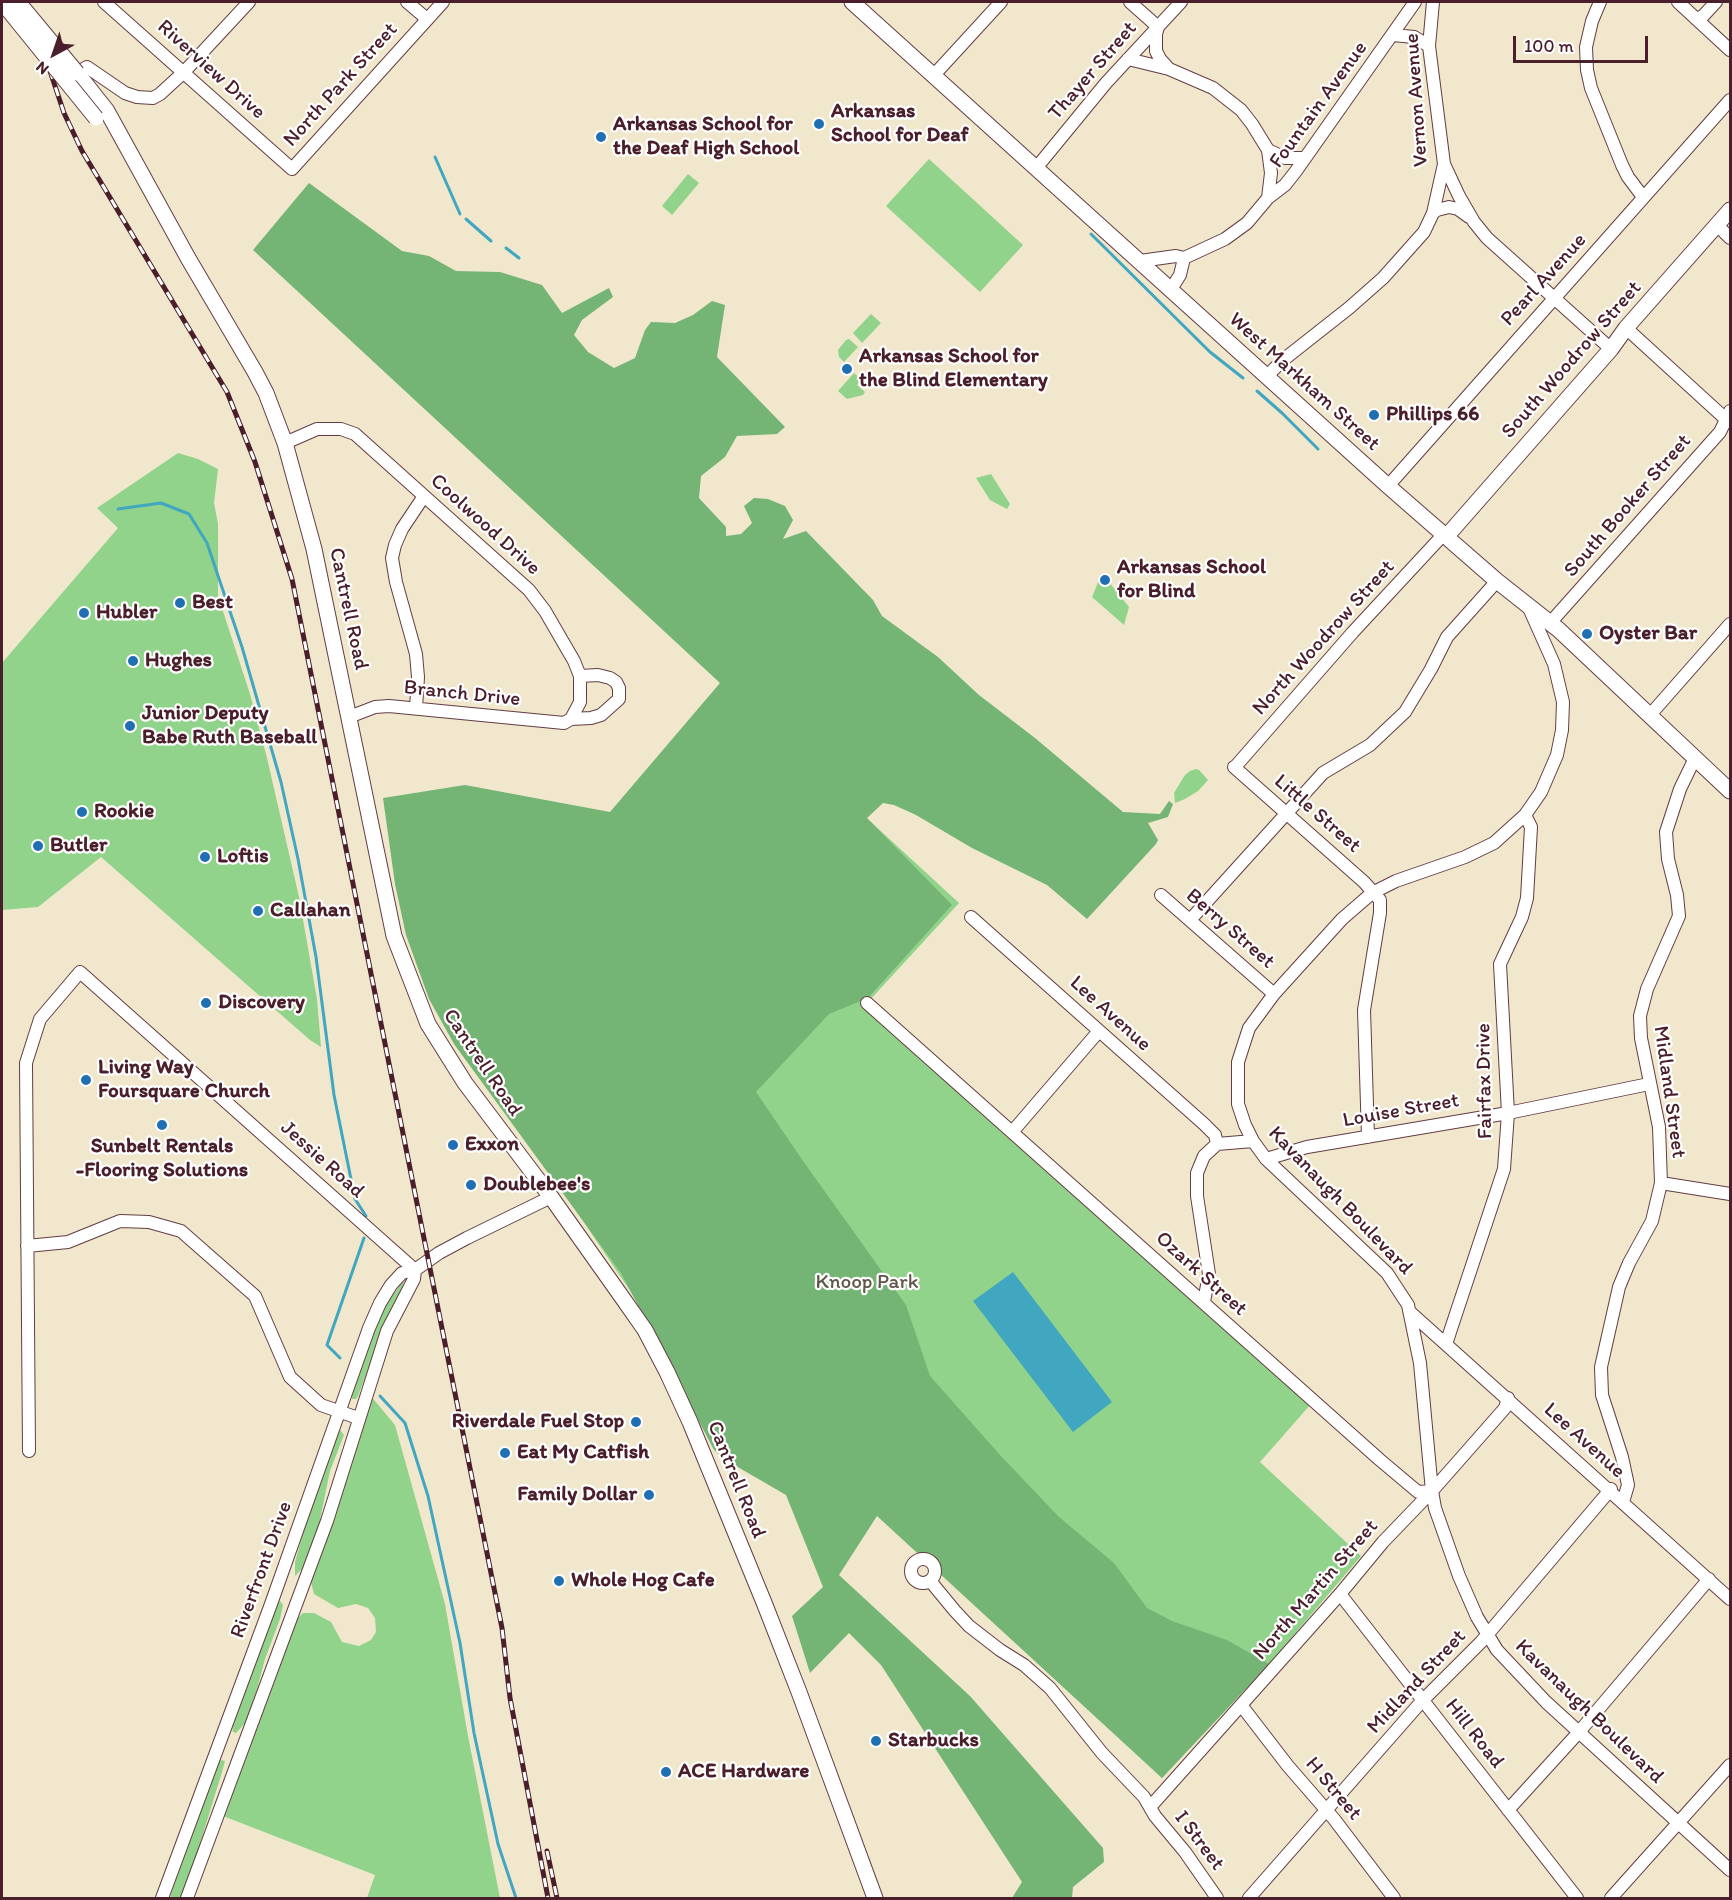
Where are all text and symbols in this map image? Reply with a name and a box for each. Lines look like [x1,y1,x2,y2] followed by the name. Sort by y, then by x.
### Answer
[152,15,270,125] street label: Riverview Drive
[1043,17,1143,125] street label: Thayer Street
[279,18,403,152] street label: North Park Street
[24,24,84,84] north arrow
[1516,24,1651,62] scale bar
[1400,32,1434,168] street label: Vernon Avenue
[1524,35,1574,57] text: 100 m
[1265,37,1373,173] street label: Fountain Avenue
[32,57,52,79] text: N
[831,99,969,149] place label: Arkansas School for Deaf
[613,112,799,162] place label: Arkansas School for the Deaf High School
[812,117,826,131] marker: Arkansas School for Deaf
[594,130,608,144] marker: Arkansas School for the Deaf High School
[1496,228,1592,332] street label: Pearl Avenue
[1497,276,1647,444] street label: South Woodrow Street
[1223,307,1385,457] street label: West Markham Street
[859,344,1048,394] place label: Arkansas School for the Blind Elementary
[840,362,854,376] marker: Arkansas School for the Blind Elementary
[1386,402,1479,428] place label: Phillips 66
[1367,408,1381,422] marker: Phillips 66
[1559,429,1697,583] street label: South Booker Street
[425,469,545,581] street label: Coolwood Drive
[323,546,373,672] street label: Cantrell Road
[1117,555,1266,605] place label: Arkansas School for Blind
[1248,555,1400,721] street label: North Woodrow Street
[1098,573,1112,587] marker: Arkansas School for Blind
[192,590,233,616] place label: Best
[173,596,187,610] marker: Best
[96,600,157,626] place label: Hubler
[77,606,91,620] marker: Hubler
[1599,621,1697,647] place label: Oyster Bar
[1580,627,1594,641] marker: Oyster Bar
[145,648,212,674] place label: Hughes
[126,654,140,668] marker: Hughes
[402,675,522,713] street label: Branch Drive
[142,701,317,751] place label: Junior Deputy Babe Ruth Baseball
[123,719,137,733] marker: Junior Deputy Babe Ruth Baseball
[1268,769,1366,859] street label: Little Street
[94,799,154,825] place label: Rookie
[75,805,89,819] marker: Rookie
[50,833,107,859] place label: Butler
[31,839,45,853] marker: Butler
[217,844,269,870] place label: Loftis
[198,850,212,864] marker: Loftis
[1180,883,1280,975] street label: Berry Street
[270,898,351,924] place label: Callahan
[251,904,265,918] marker: Callahan
[1064,971,1156,1057] street label: Lee Avenue
[218,990,305,1016] place label: Discovery
[199,996,213,1010] marker: Discovery
[437,1004,527,1122] street label: Cantrell Road
[1471,1023,1499,1139] street label: Fairfax Drive
[1647,1024,1691,1160] street label: Midland Street
[98,1055,270,1105] place label: Living Way Foursquare Church
[79,1073,93,1087] marker: Living Way Foursquare Church
[1341,1088,1461,1134] street label: Louise Street
[275,1116,369,1204] street label: Jessie Road
[155,1118,169,1132] marker: Sunbelt Rentals -Flooring Solutions
[1262,1121,1418,1281] street label: Kavanaugh Boulevard
[465,1132,519,1158] place label: Exxon
[76,1134,248,1184] place label: Sunbelt Rentals -Flooring Solutions
[446,1138,460,1152] marker: Exxon
[483,1172,590,1198] place label: Doublebee's
[464,1178,478,1192] marker: Doublebee's
[1150,1226,1252,1322] street label: Ozark Street
[816,1270,918,1296] park label: Knoop Park
[1538,1398,1630,1484] street label: Lee Avenue
[452,1409,624,1435] place label: Riverdale Fuel Stop
[629,1415,643,1429] marker: Riverdale Fuel Stop
[701,1418,771,1542] street label: Cantrell Road
[517,1440,649,1466] place label: Eat My Catfish
[498,1446,512,1460] marker: Eat My Catfish
[517,1482,637,1508] place label: Family Dollar
[642,1488,656,1502] marker: Family Dollar
[226,1498,298,1642] street label: Riverfront Drive
[1248,1515,1384,1665] street label: North Martin Street
[571,1568,715,1594] place label: Whole Hog Cafe
[552,1574,566,1588] marker: Whole Hog Cafe
[1362,1625,1472,1739] street label: Midland Street
[1509,1634,1669,1790] street label: Kavanaugh Boulevard
[1439,1694,1509,1774] street label: Hill Road
[888,1728,979,1754] place label: Starbucks
[869,1734,883,1748] marker: Starbucks
[1299,1752,1367,1826] street label: H Street
[678,1759,809,1785] place label: ACE Hardware
[659,1765,673,1779] marker: ACE Hardware
[1168,1806,1230,1876] street label: I Street

